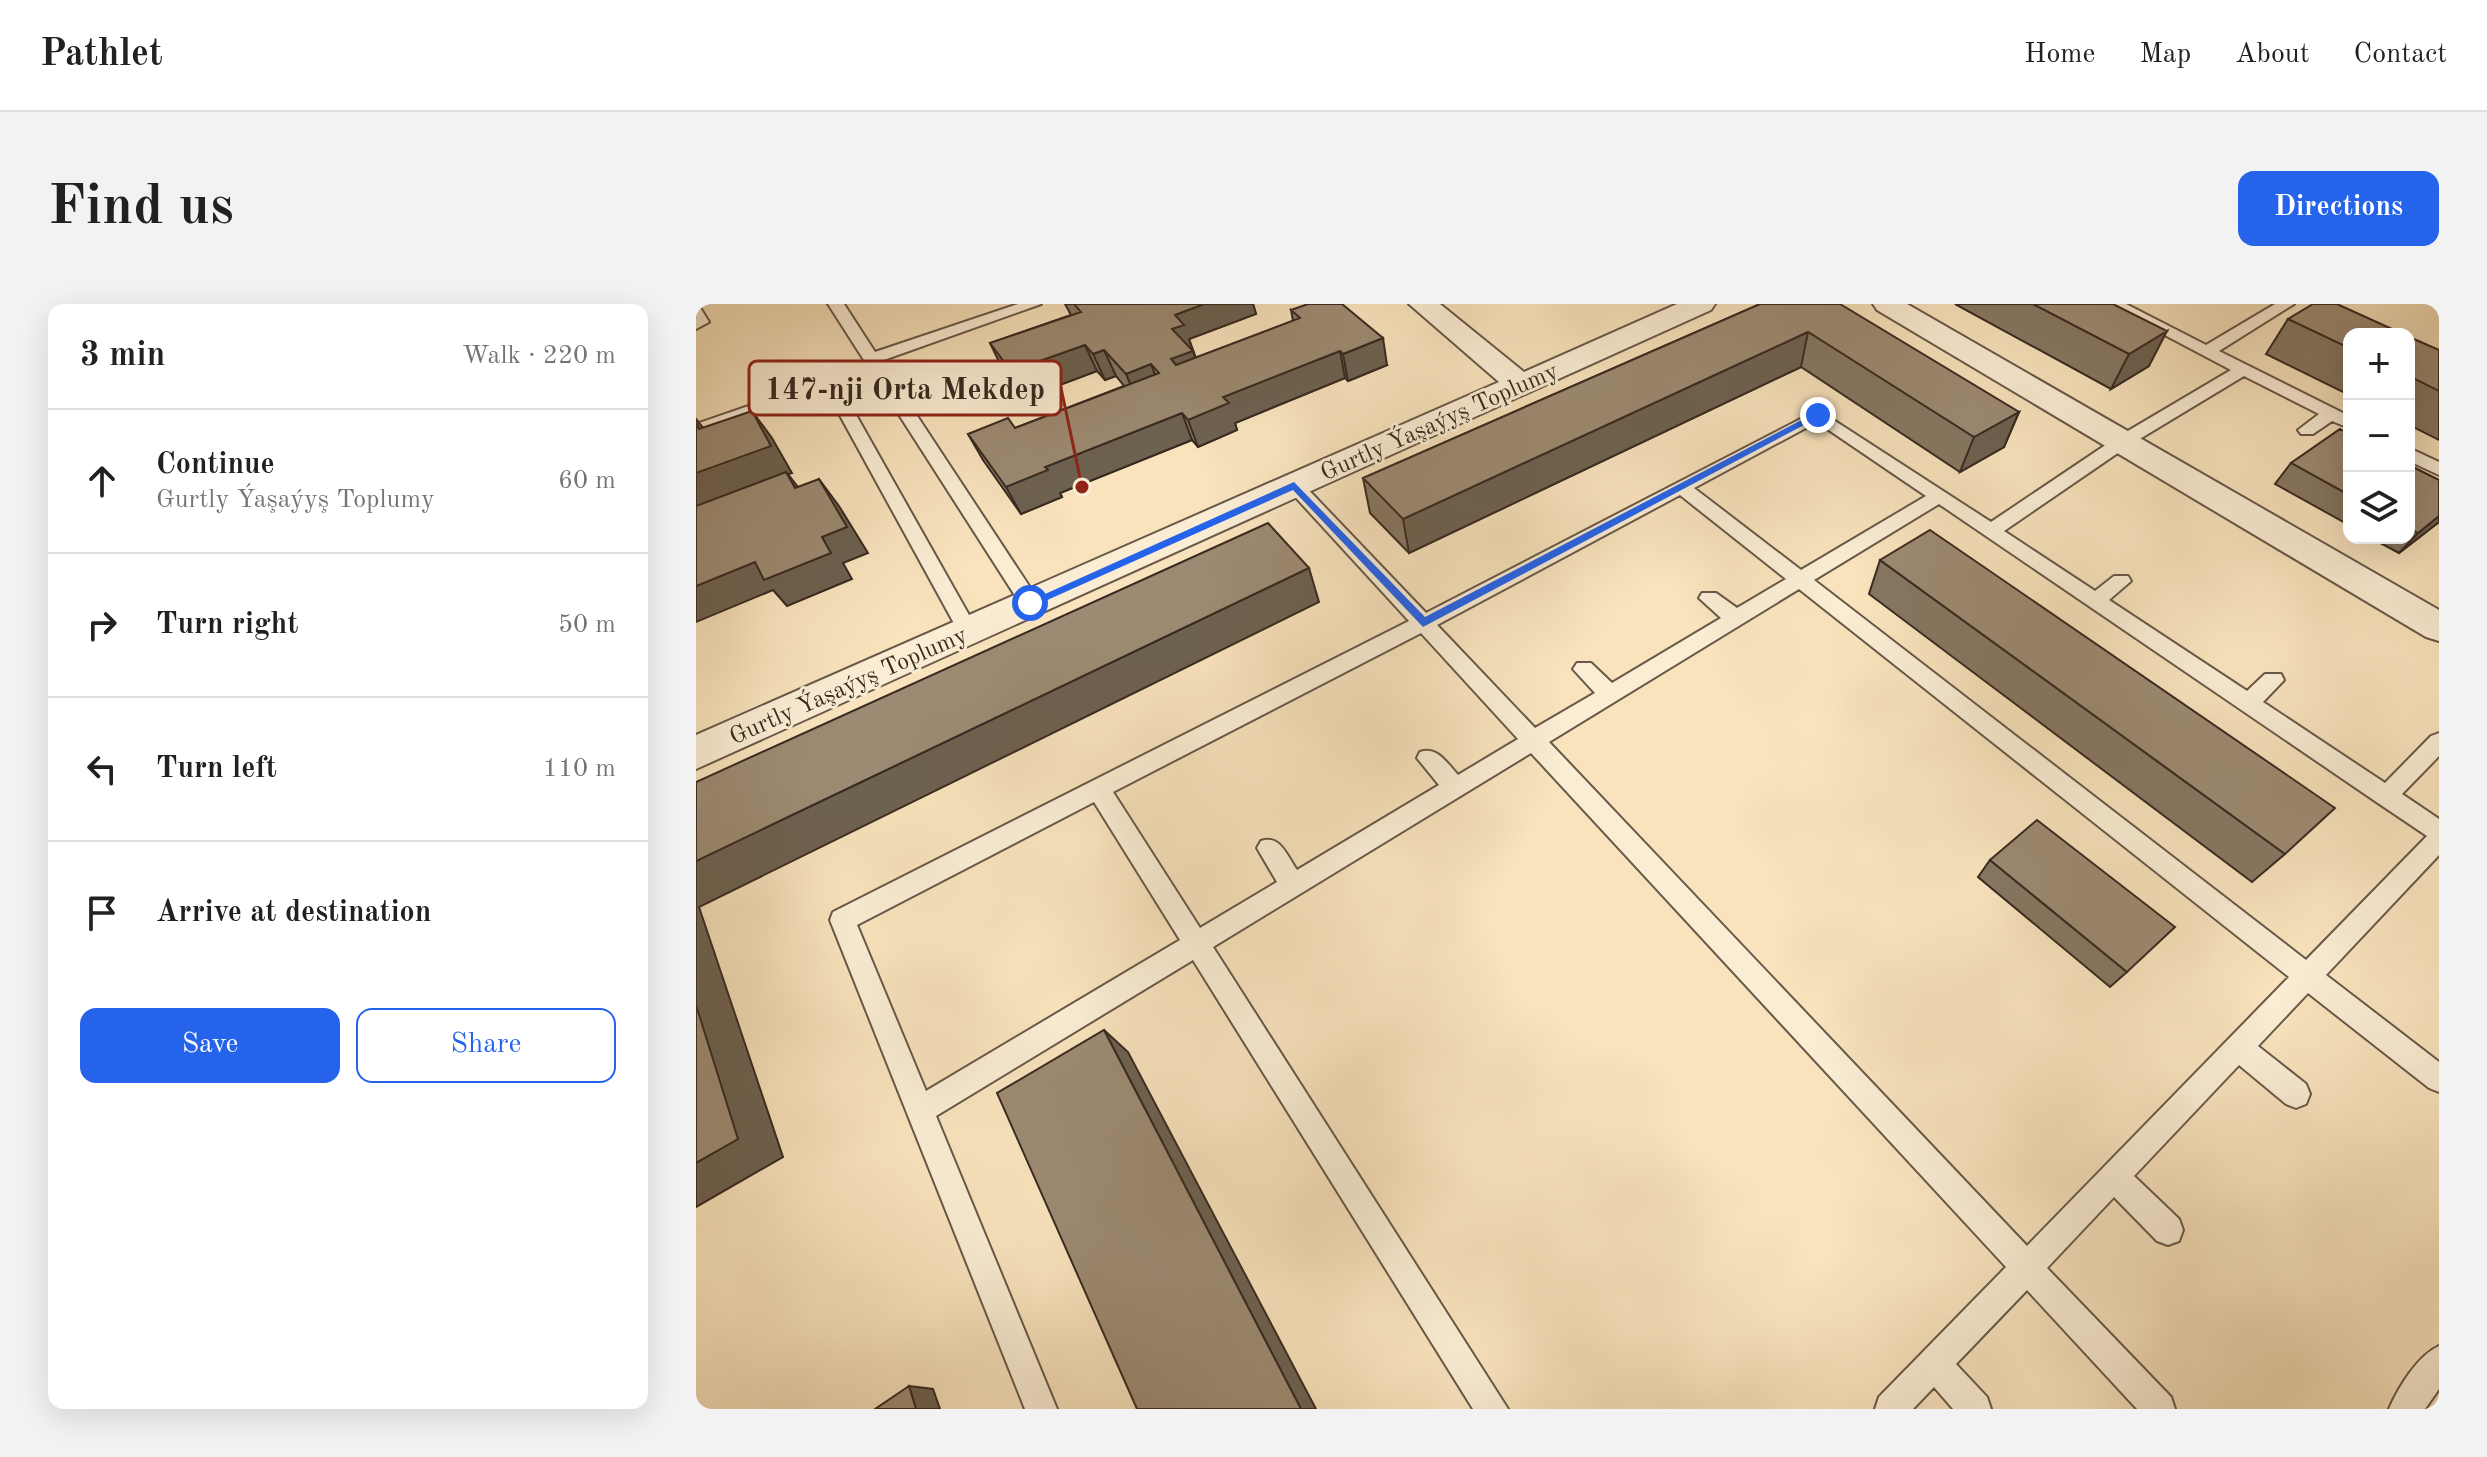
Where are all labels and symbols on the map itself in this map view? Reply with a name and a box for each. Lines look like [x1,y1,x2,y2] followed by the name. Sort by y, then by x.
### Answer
[1316,356,1563,486] street label: Gurtly Ýaşaýyş Toplumy
[749,361,1061,415] callout: 147-nji Orta Mekdep
[765,376,1045,406] text: 147-nji Orta Mekdep
[1800,397,1836,433] route end
[1012,585,1048,621] route start
[725,620,972,750] street label: Gurtly Ýaşaýyş Toplumy

